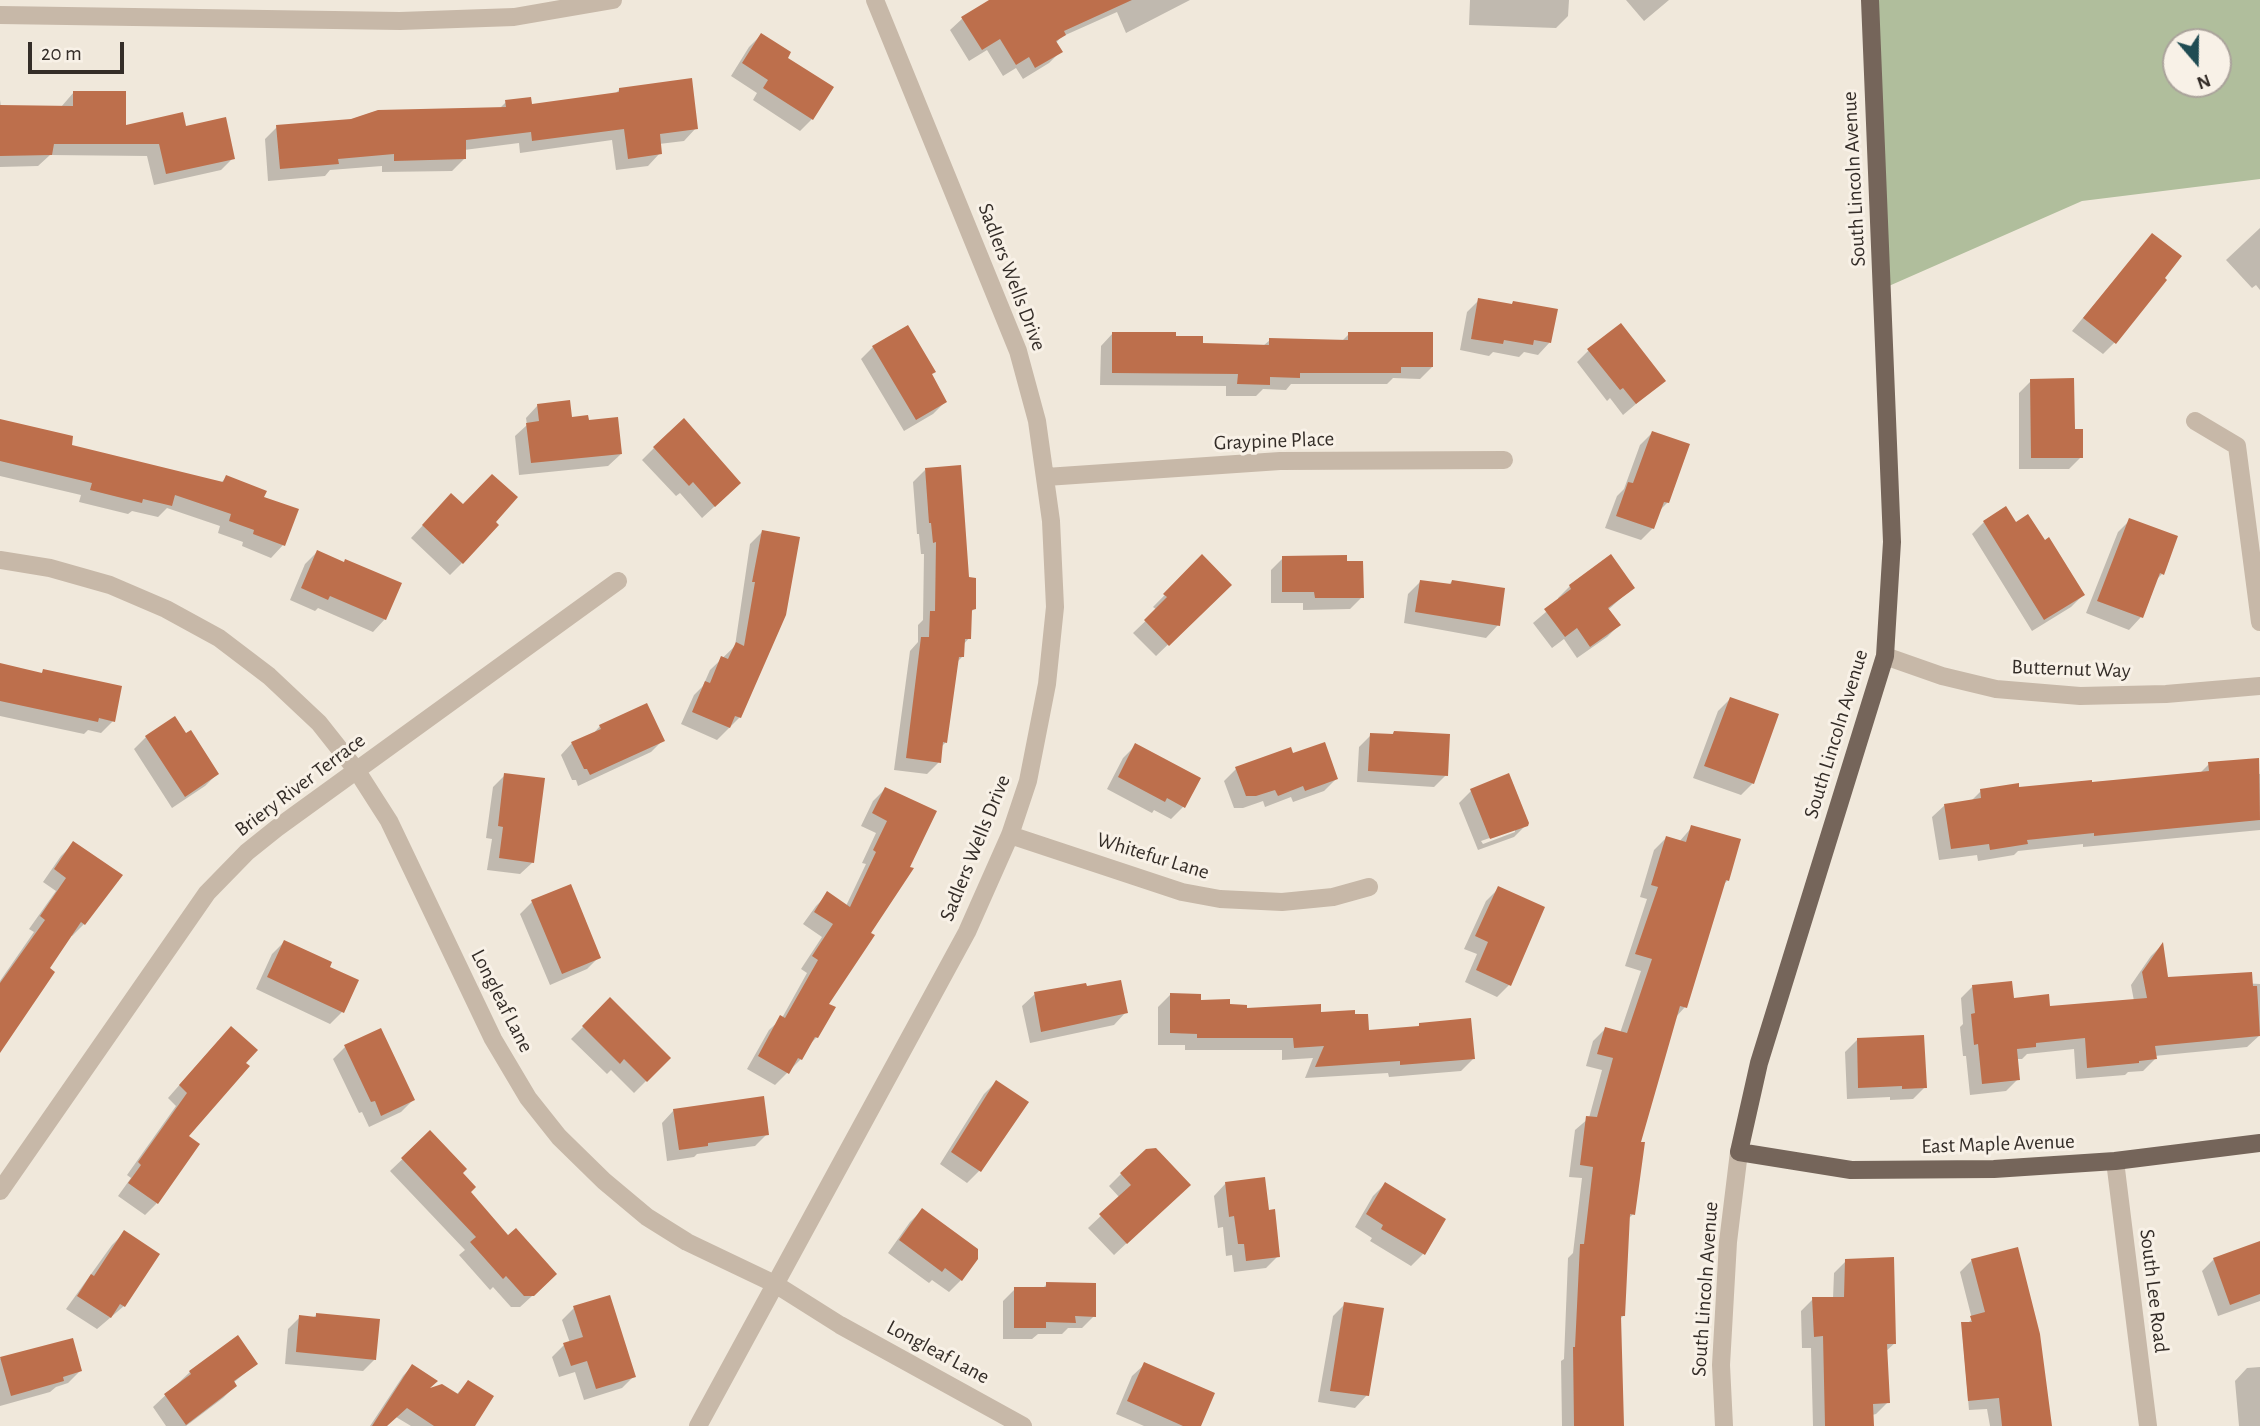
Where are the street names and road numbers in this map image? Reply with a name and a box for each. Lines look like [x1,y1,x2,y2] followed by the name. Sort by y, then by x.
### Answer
[1837,91,1871,267] street label: South Lincoln Avenue
[972,200,1052,354] street label: Sadlers Wells Drive
[1213,426,1335,456] street label: Graypine Place
[1798,646,1874,822] street label: South Lincoln Avenue
[2011,654,2131,684] street label: Butternut Way
[230,728,370,842] street label: Briery River Terrace
[934,771,1016,925] street label: Sadlers Wells Drive
[1094,827,1212,885] street label: Whitefur Lane
[465,945,539,1057] street label: Longleaf Lane
[1921,1129,2075,1159] street label: East Maple Avenue
[1686,1201,1724,1377] street label: South Lincoln Avenue
[2134,1228,2174,1354] street label: South Lee Road
[882,1314,994,1390] street label: Longleaf Lane

